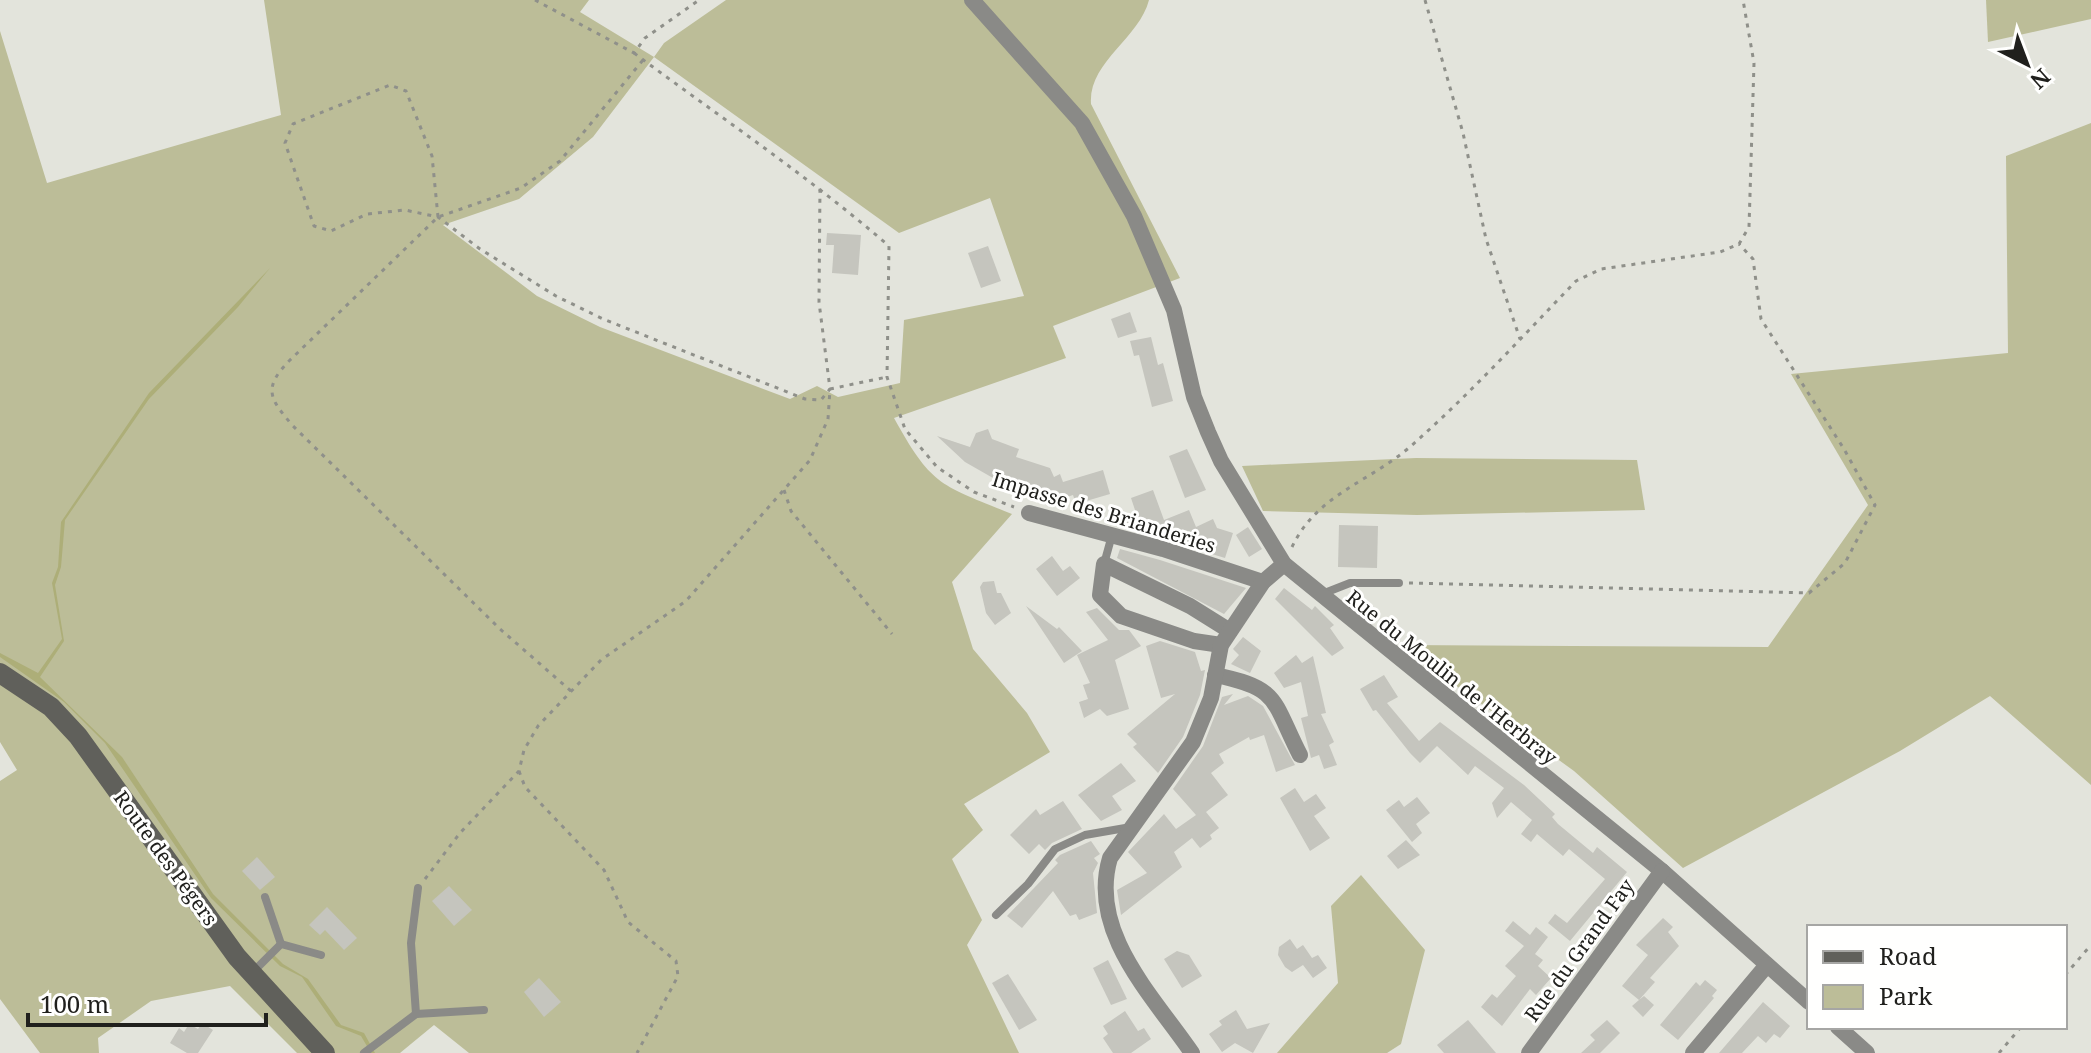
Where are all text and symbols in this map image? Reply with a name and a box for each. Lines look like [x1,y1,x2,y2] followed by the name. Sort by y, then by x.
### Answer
[1987,24,2067,104] north arrow
[2025,63,2058,97] text: N
[989,465,1219,559] street label: Impasse des Brianderies
[1341,583,1564,771] street label: Rue du Moulin de l'Herbray
[108,785,224,931] street label: Route des Pégers
[1518,873,1640,1027] street label: Rue du Grand Fay
[1807,925,2067,1029] legend
[1879,939,1937,972] text: Road
[28,977,266,1027] scale bar
[1879,979,1933,1012] text: Park
[40,987,109,1020] text: 100 m

